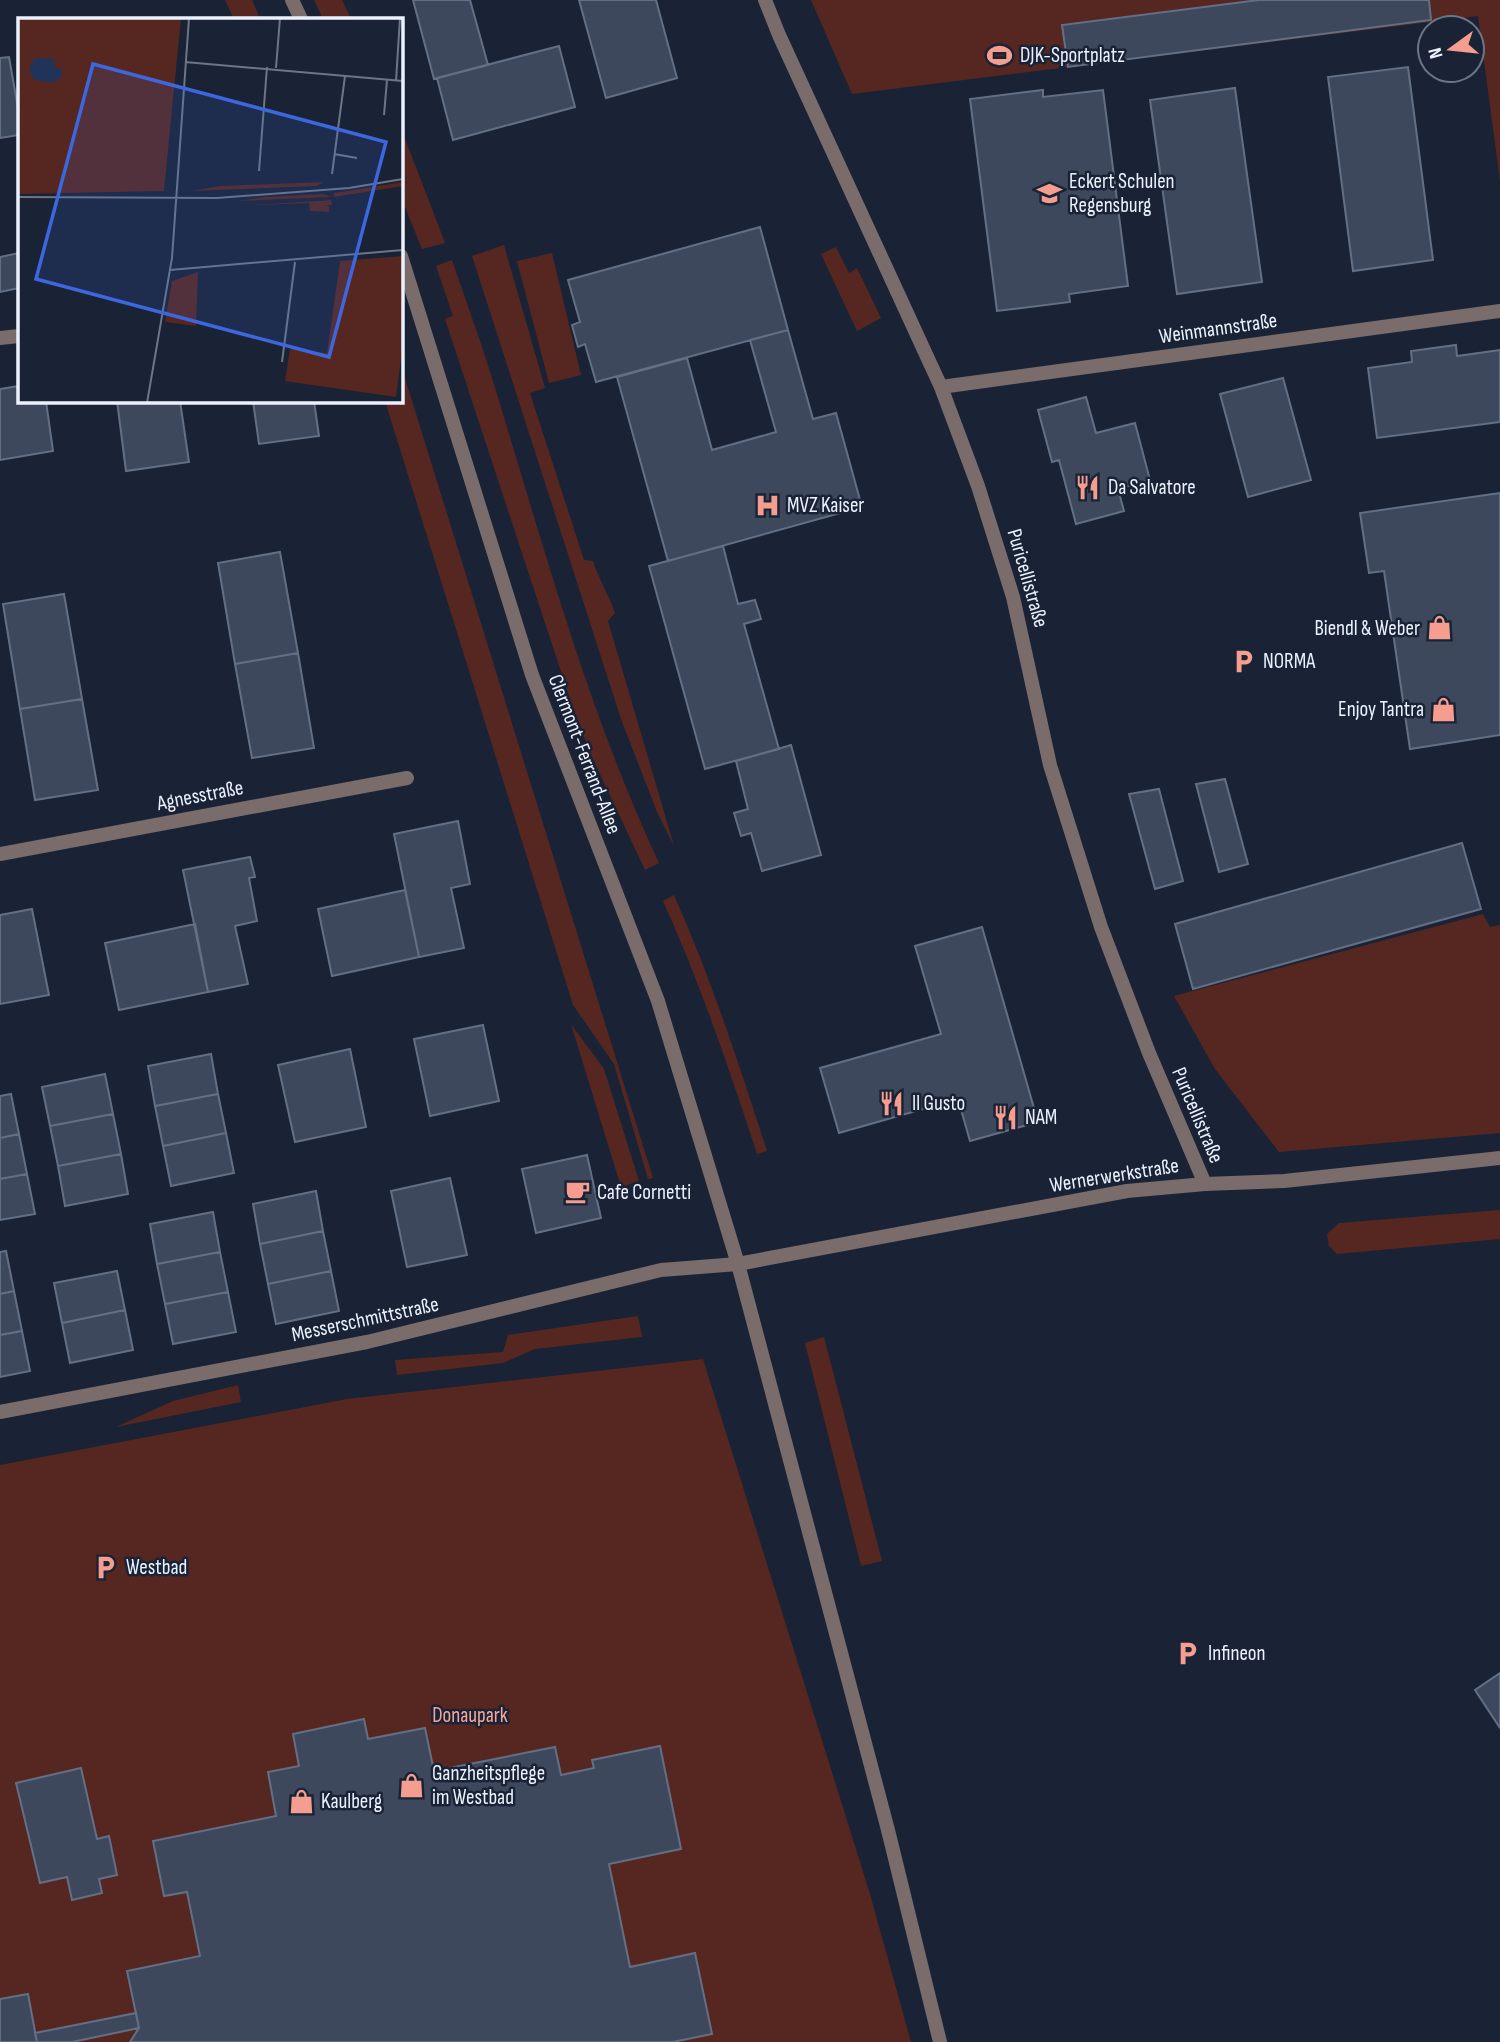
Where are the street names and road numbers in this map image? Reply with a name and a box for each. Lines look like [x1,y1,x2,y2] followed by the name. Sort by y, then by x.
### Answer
[1157,308,1279,349] street label: Weinmannstraße
[1002,526,1054,630] street label: Puricellistraße
[543,671,626,838] street label: Clermont-Ferrand-Allee
[154,775,245,816] street label: Agnesstraße
[1166,1064,1229,1167] street label: Puricellistraße
[1048,1153,1180,1198] street label: Wernerwerkstraße
[289,1292,441,1347] street label: Messerschmittstraße

